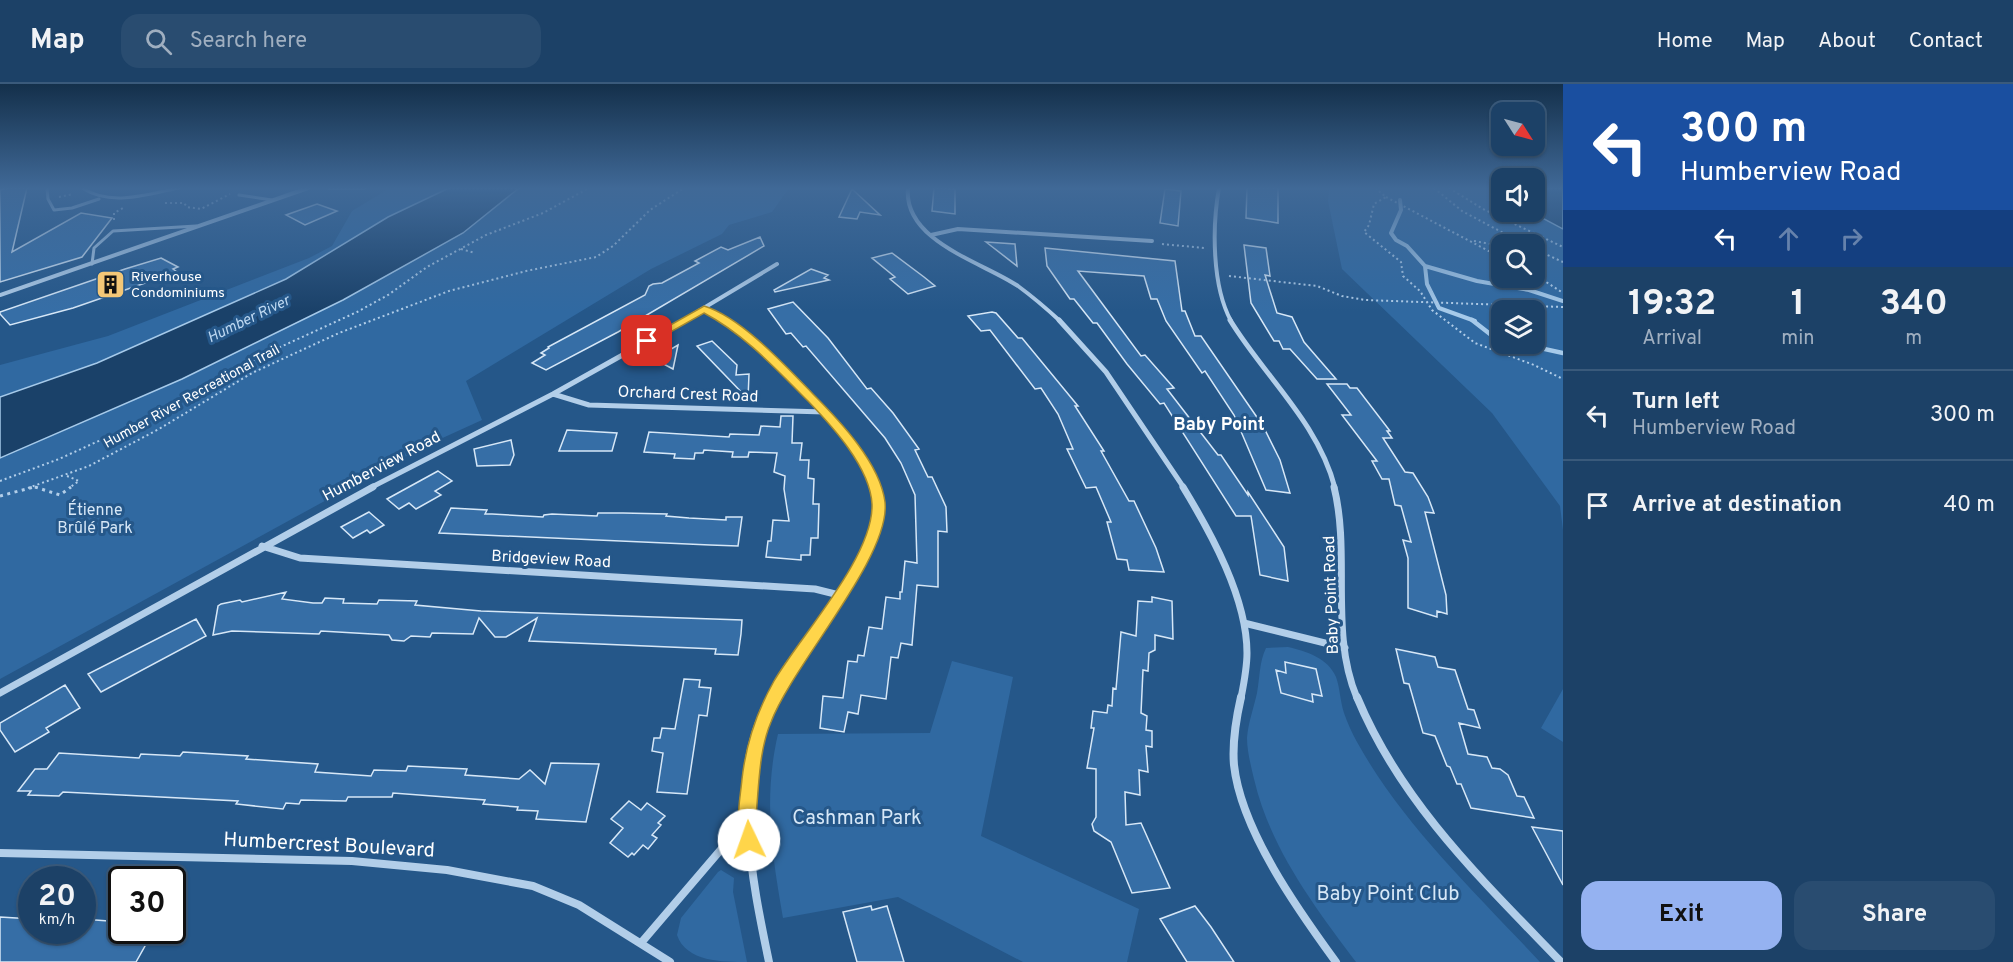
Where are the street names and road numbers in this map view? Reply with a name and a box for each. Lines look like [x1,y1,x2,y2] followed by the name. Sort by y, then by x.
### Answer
[101,341,283,453] street label: Humber River Recreational Trail
[617,383,759,407] street label: Orchard Crest Road
[319,427,445,507] street label: Humberview Road
[1320,535,1344,655] street label: Baby Point Road
[491,547,611,573] street label: Bridgeview Road
[223,827,435,865] street label: Humbercrest Boulevard

